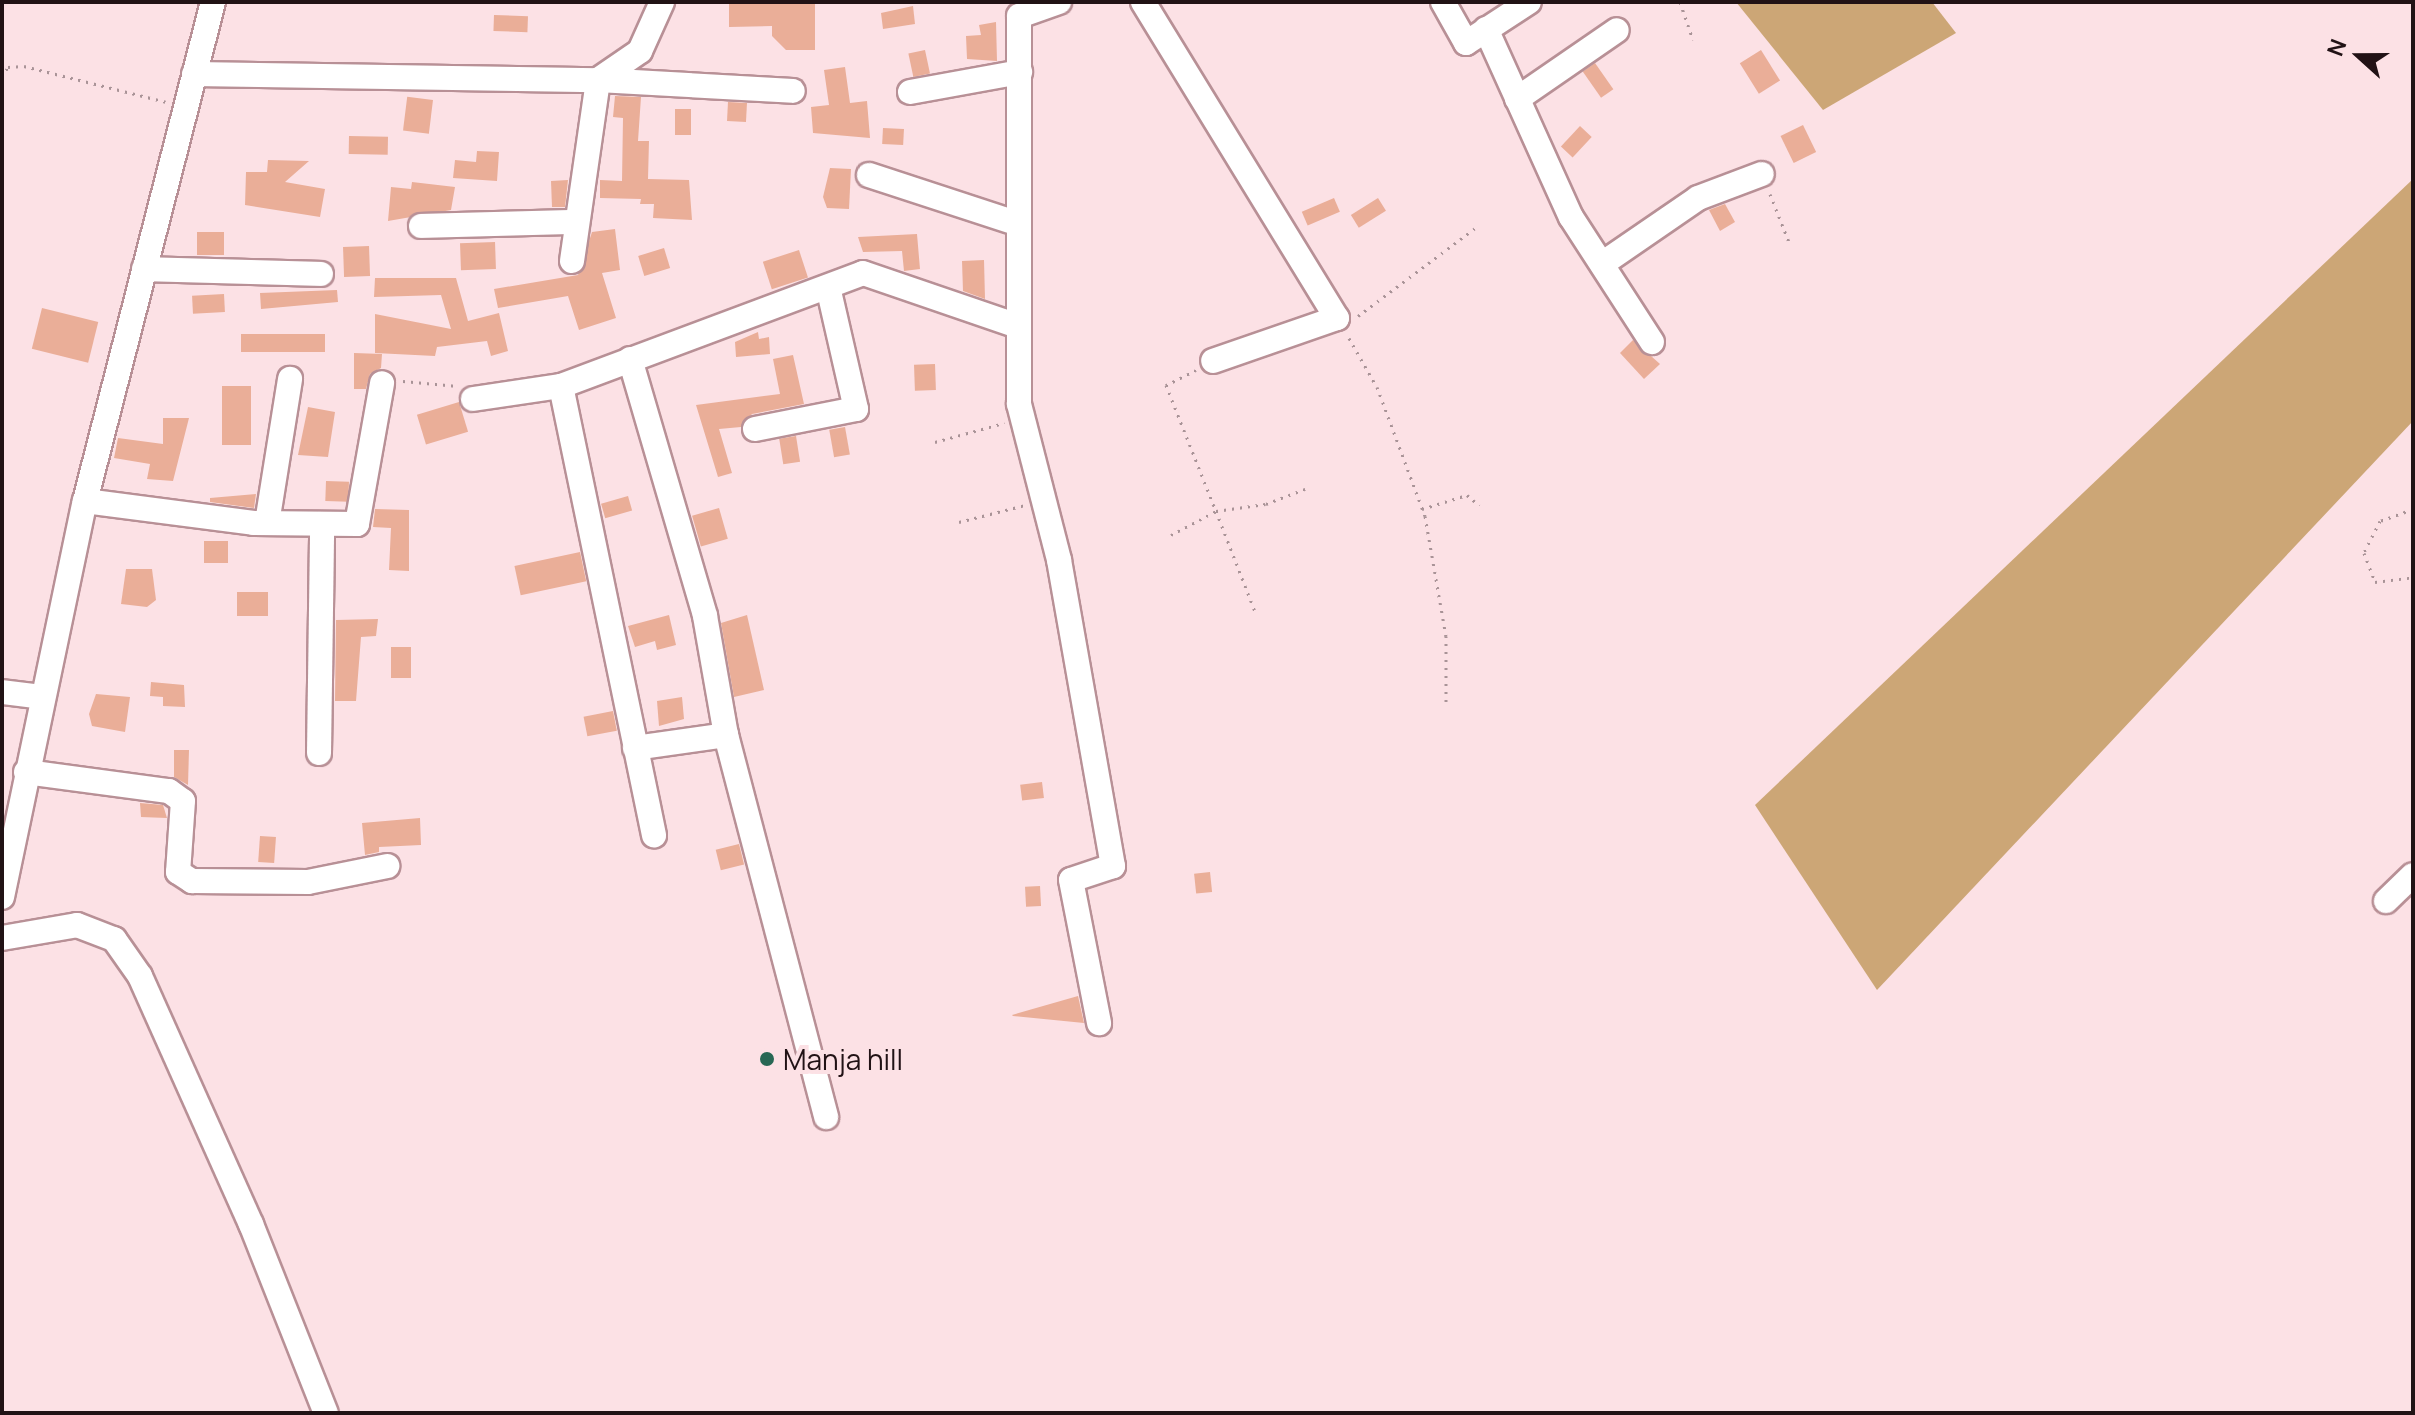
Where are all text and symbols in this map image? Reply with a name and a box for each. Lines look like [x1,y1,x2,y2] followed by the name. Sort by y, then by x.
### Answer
[2319,16,2399,96] north arrow
[2320,35,2353,60] text: N
[783,1042,903,1076] place label: Manja hill
[758,1050,776,1068] marker: Manja hill

